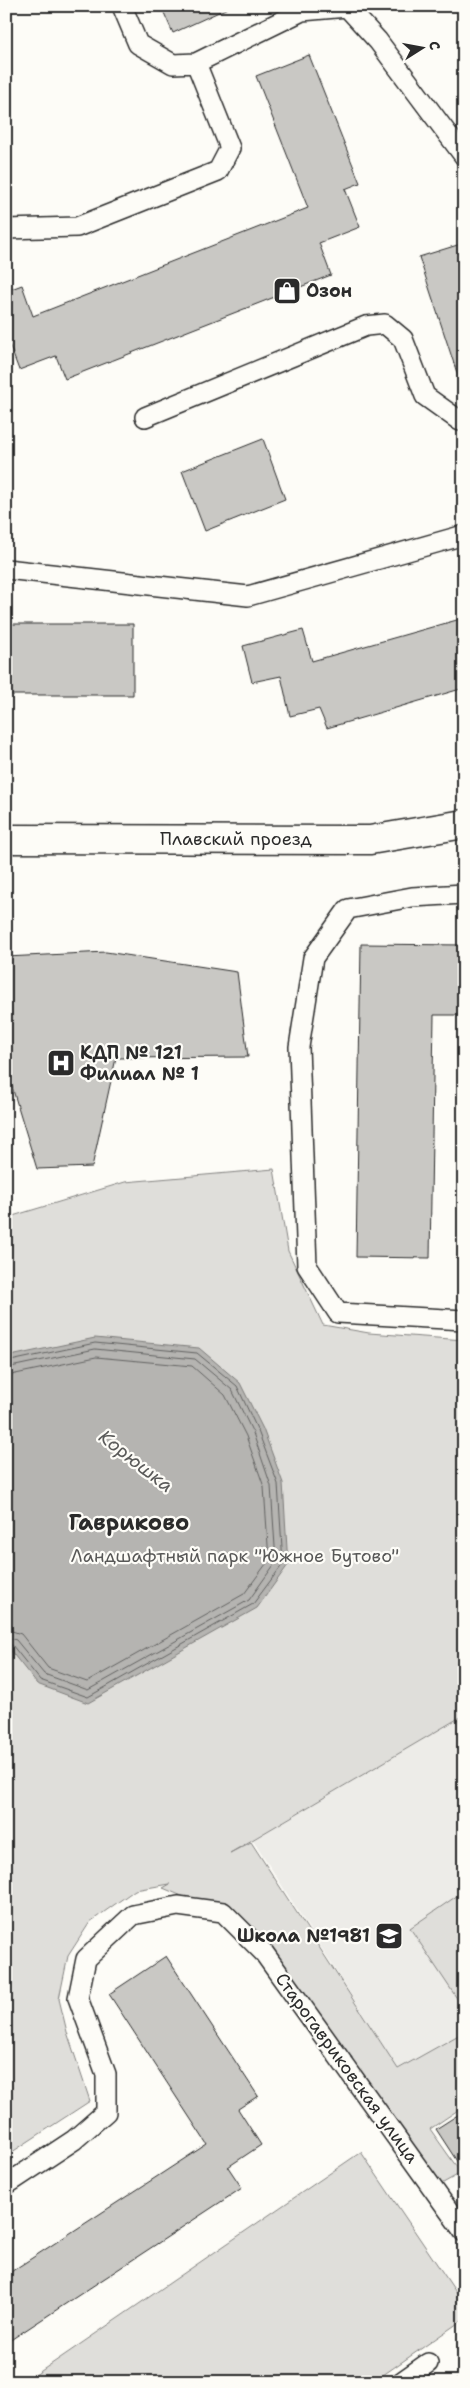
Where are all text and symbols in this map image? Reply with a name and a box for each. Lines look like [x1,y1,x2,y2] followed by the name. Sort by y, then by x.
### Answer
[398,22,448,72] north arrow
[425,40,444,51] text: С
[272,276,302,306] shop icon: Озон
[306,279,352,303] place label: Озон
[160,827,313,851] street label: Плавский проезд
[80,1041,199,1086] place label: КДП № 121 Филиал № 1
[46,1048,76,1078] hospital icon: КДП № 121 Филиал № 1
[94,1424,178,1498] water label: Корюшка
[69,1508,189,1537] district label: Гавриково
[71,1544,399,1568] park label: Ландшафтный парк "Южное Бутово"
[374,1921,404,1951] school or university icon: Школа №1981
[237,1924,370,1948] place label: Школа №1981
[270,1968,424,2168] street label: Старогавриковская улица

